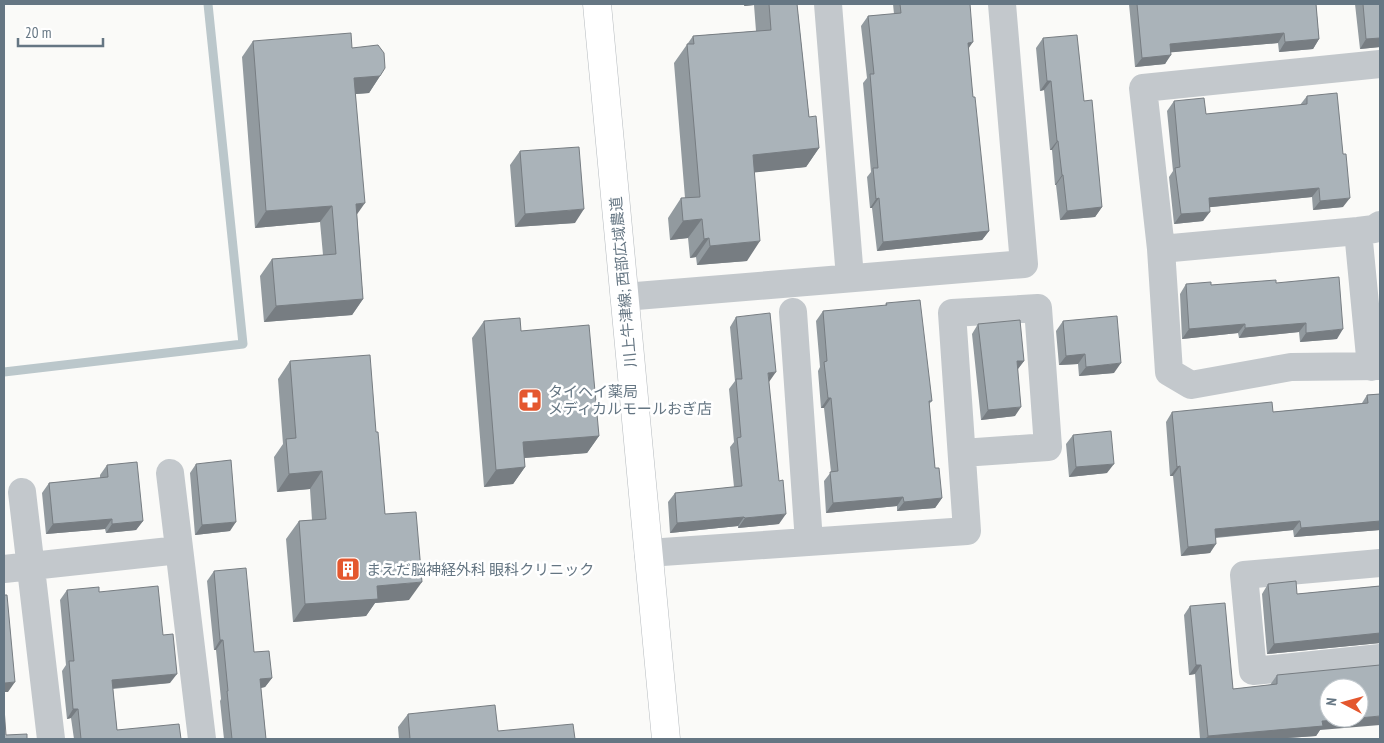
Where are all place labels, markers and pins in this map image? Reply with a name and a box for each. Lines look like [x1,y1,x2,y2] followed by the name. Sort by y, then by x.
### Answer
[548,382,712,418] place label: タイヘイ薬局 メディカルモールおぎ店
[517,387,543,413] pharmacy icon: タイヘイ薬局 メディカルモールおぎ店
[335,556,361,582] building icon: まえだ脳神経外科 眼科クリニック
[366,560,594,579] place label: まえだ脳神経外科 眼科クリニック

